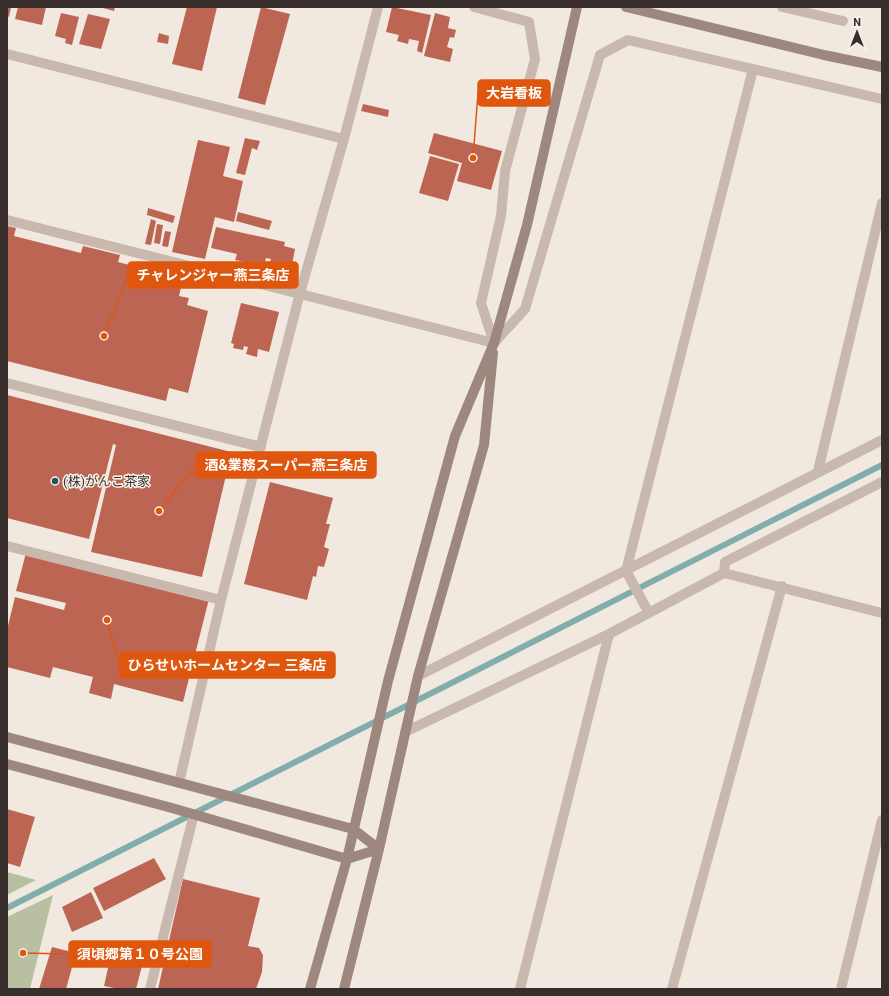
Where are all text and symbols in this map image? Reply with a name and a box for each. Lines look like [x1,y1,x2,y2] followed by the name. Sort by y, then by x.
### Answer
[837,12,877,52] north arrow
[853,16,861,29] text: N
[478,80,550,106] callout: 大岩看板
[486,85,542,101] text: 大岩看板
[128,262,298,288] callout: チャレンジャー燕三条店
[136,267,290,283] text: チャレンジャー燕三条店
[196,452,376,478] callout: 酒&業務スーパー燕三条店
[204,457,368,473] text: 酒&業務スーパー燕三条店
[63,474,150,489] place label: (株)がんこ茶家
[50,476,60,486] marker: (株)がんこ茶家
[120,652,335,678] callout: ひらせいホームセンター 三条店
[128,657,326,673] text: ひらせいホームセンター 三条店
[69,941,211,967] callout: 須頃郷第１０号公園
[77,946,203,962] text: 須頃郷第１０号公園

